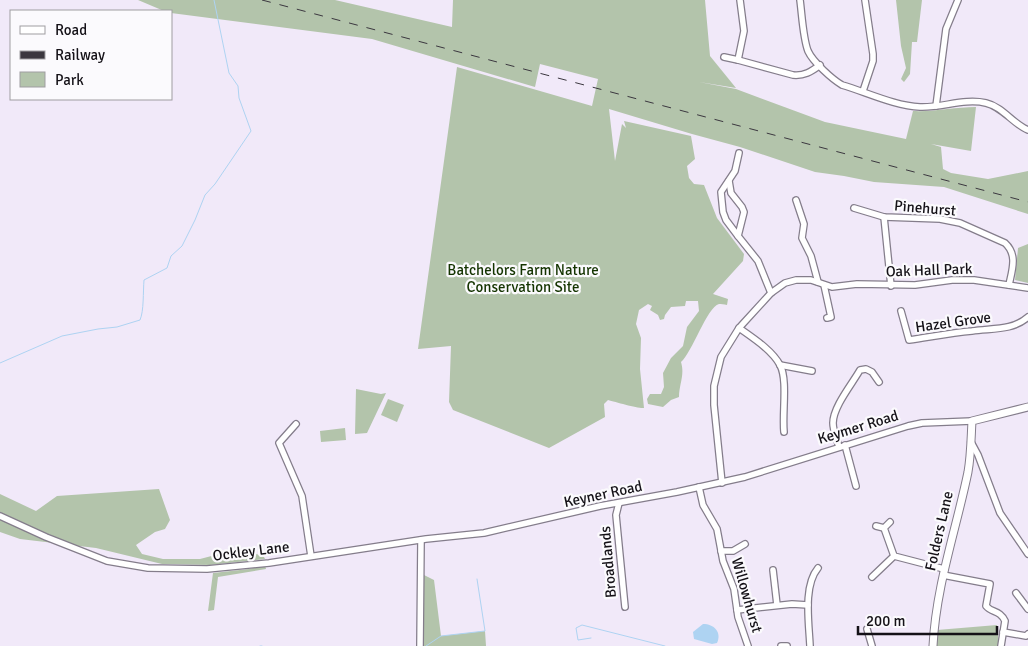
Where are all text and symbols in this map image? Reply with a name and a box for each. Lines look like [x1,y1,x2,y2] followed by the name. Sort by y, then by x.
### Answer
[10,10,172,100] legend
[55,21,87,39] text: Road
[55,46,105,64] text: Railway
[55,71,84,89] text: Park
[893,196,957,220] street label: Pinehurst
[885,259,973,281] street label: Oak Hall Park
[447,261,599,296] park label: Batchelors Farm Nature Conservation Site
[914,308,992,336] street label: Hazel Grove
[815,406,901,448] street label: Keymer Road
[562,477,644,511] street label: Keyner Road
[921,489,957,573] street label: Folders Lane
[596,525,620,599] street label: Broadlands
[212,537,290,565] street label: Ockley Lane
[728,555,766,635] street label: Willowhurst
[858,604,997,636] scale bar
[866,612,906,630] text: 200 m

